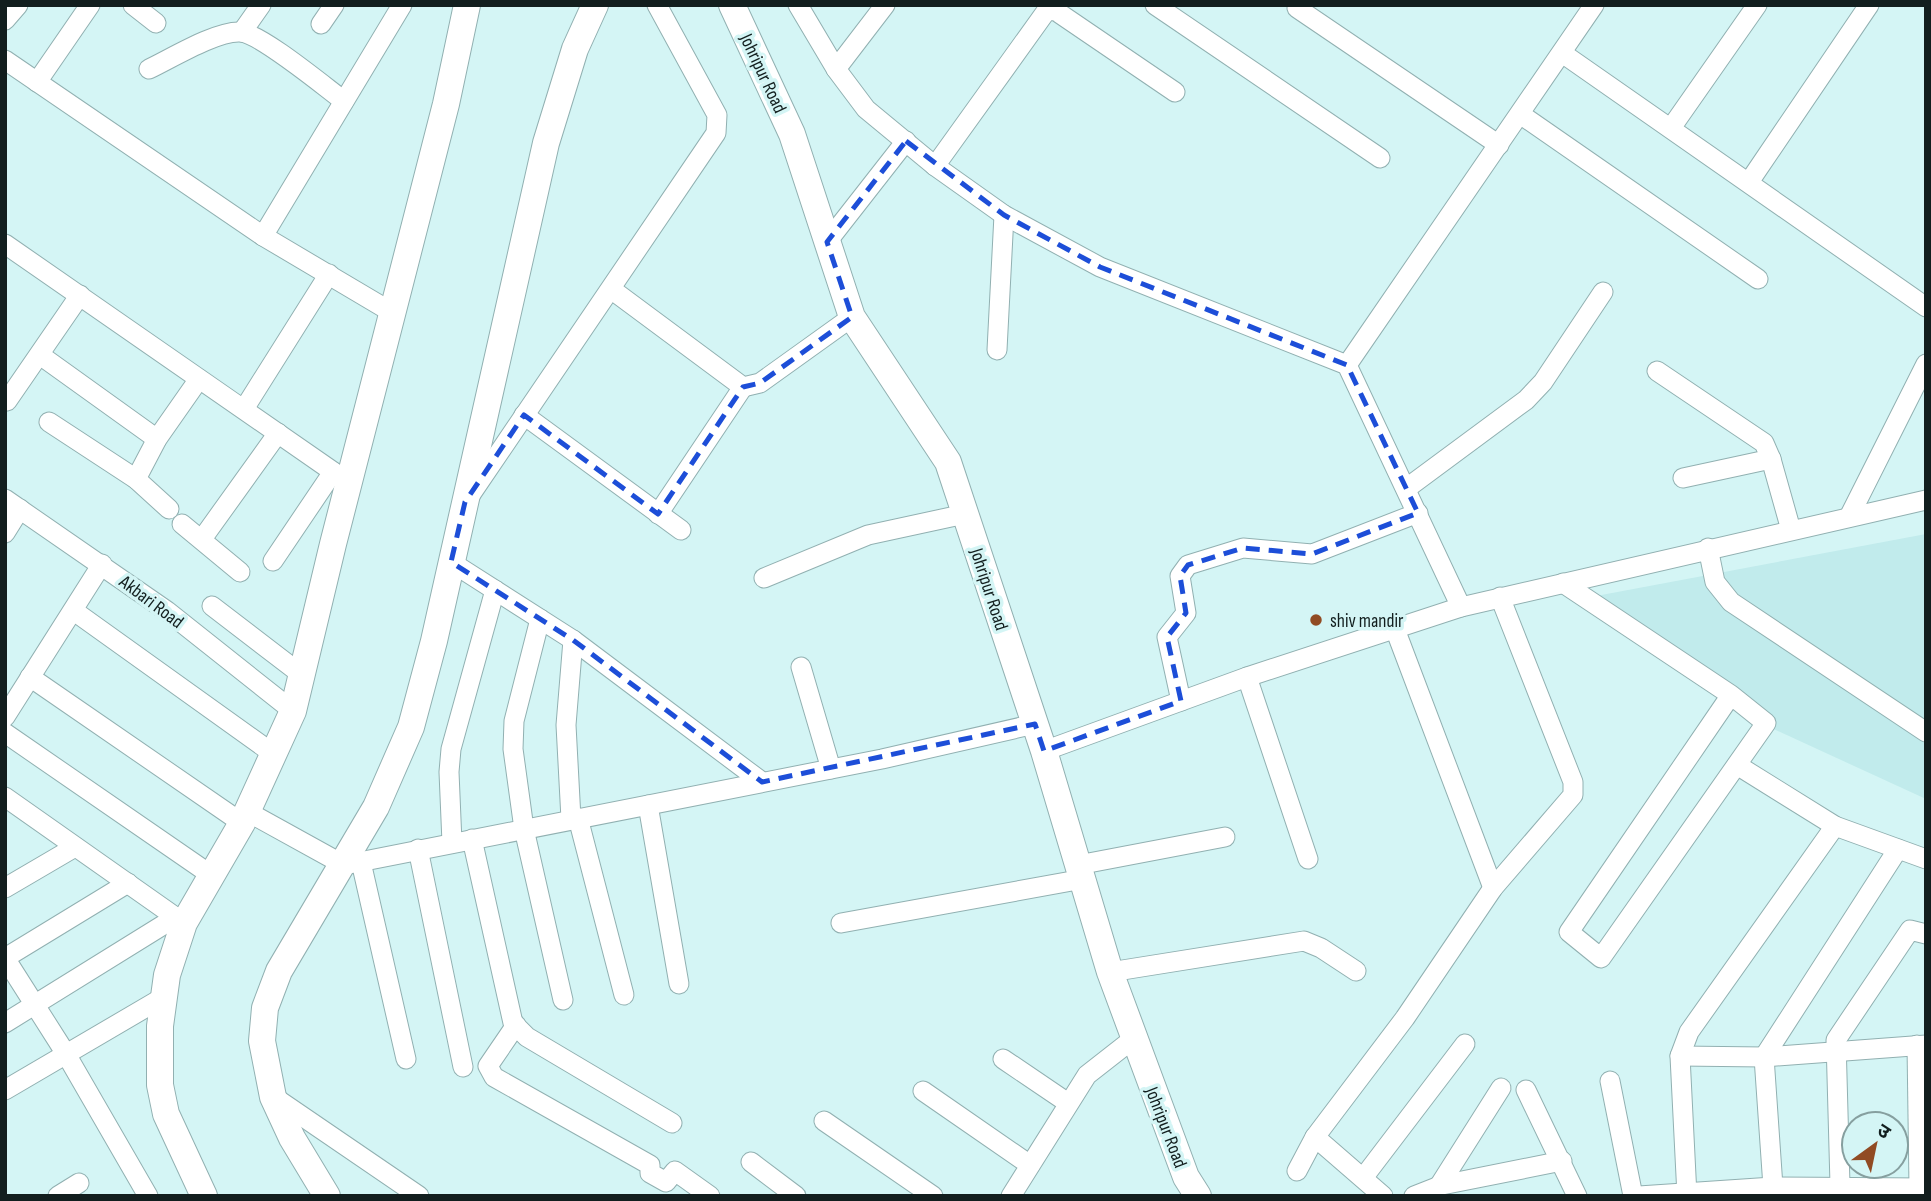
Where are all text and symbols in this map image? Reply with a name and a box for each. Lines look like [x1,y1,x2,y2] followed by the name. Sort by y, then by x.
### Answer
[734,29,791,117] street label: Johripur Road
[964,545,1013,633] street label: Johripur Road
[114,570,188,634] street label: Akbari Road
[1330,610,1404,633] place label: shiv mandir
[1308,612,1324,628] marker: shiv mandir
[1139,1083,1192,1171] street label: Johripur Road
[1840,1110,1910,1180] north arrow
[1873,1119,1895,1145] text: उ

